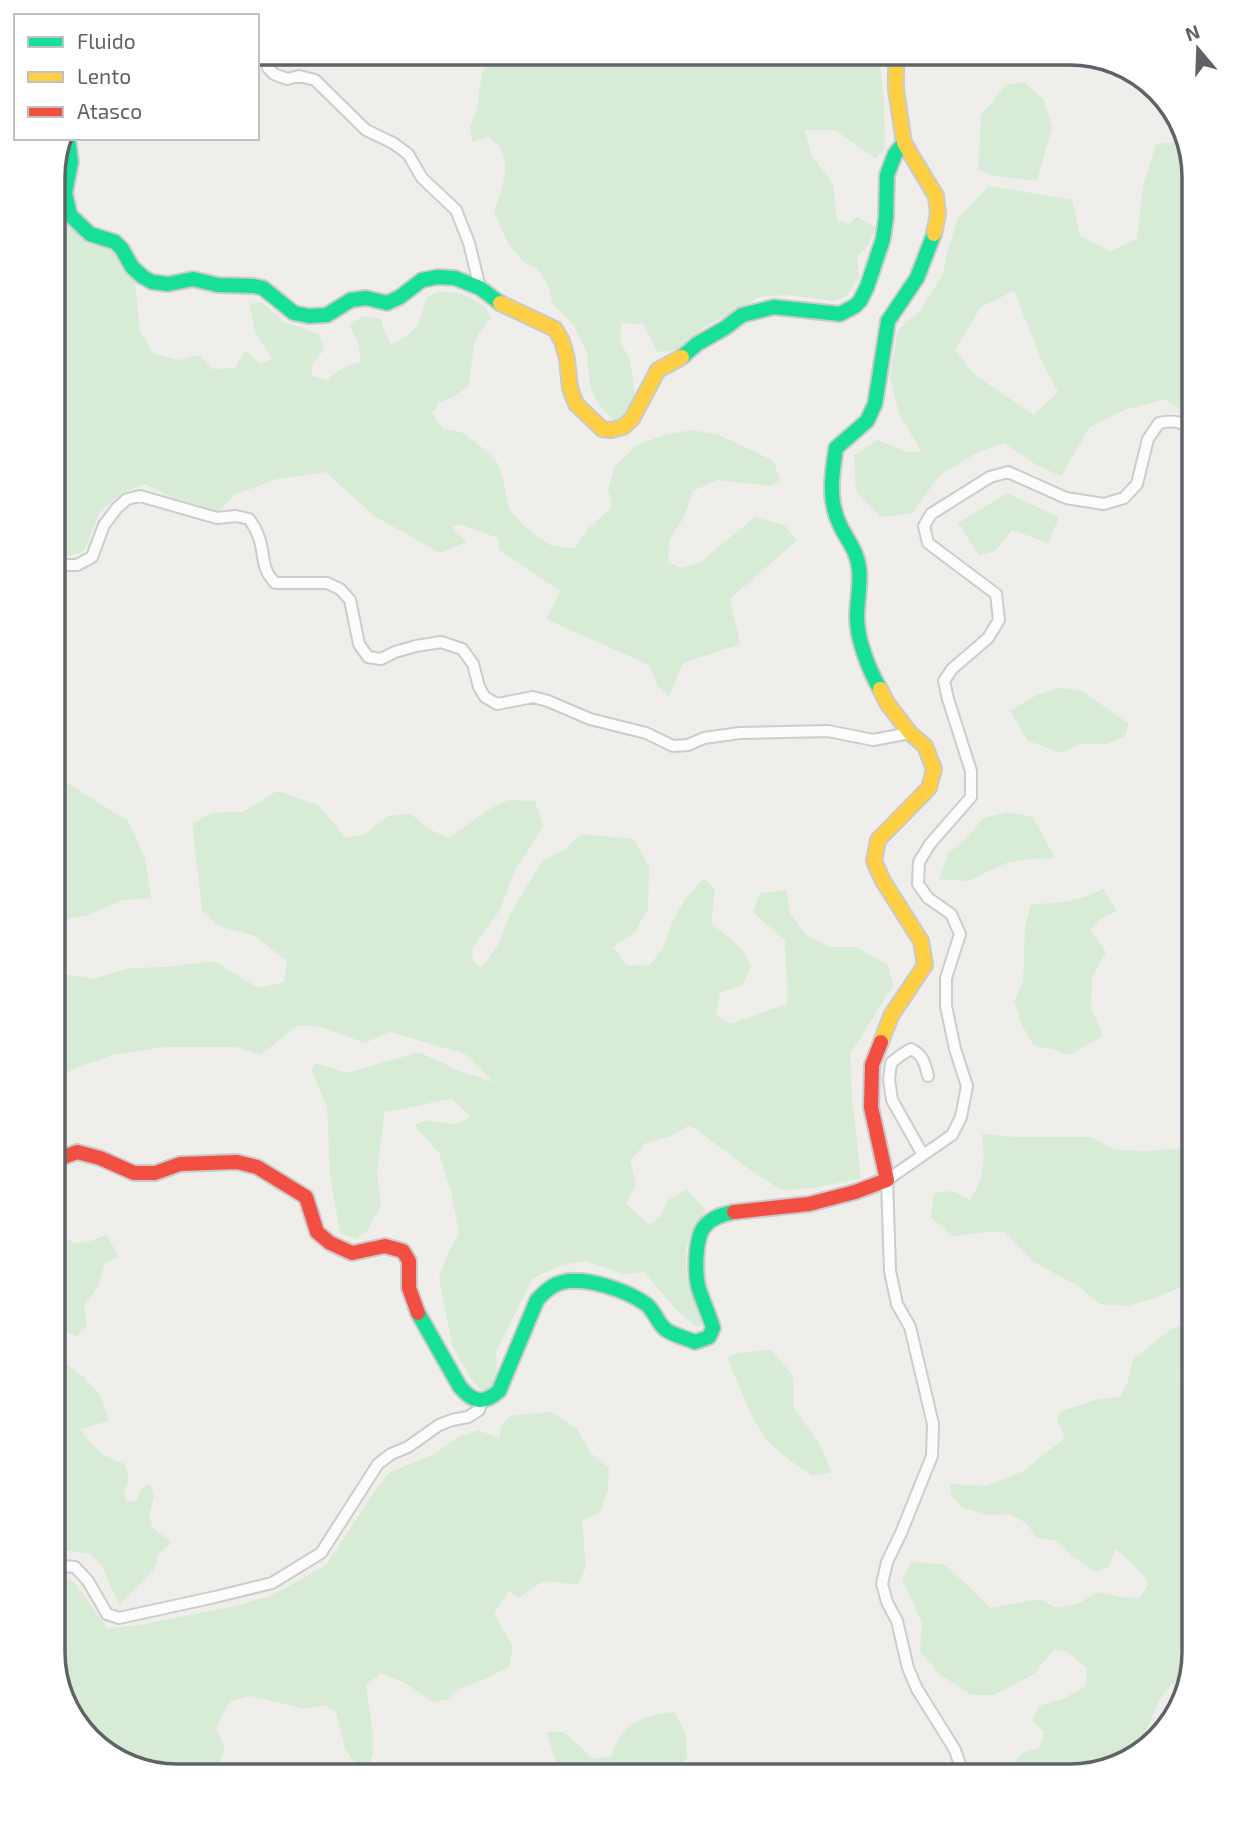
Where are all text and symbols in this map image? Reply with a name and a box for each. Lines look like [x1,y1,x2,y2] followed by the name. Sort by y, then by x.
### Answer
[14,14,259,140] legend
[1163,14,1233,84] north arrow
[1182,19,1203,46] text: N
[77,28,136,53] text: Fluido
[77,63,131,88] text: Lento
[77,98,142,123] text: Atasco

